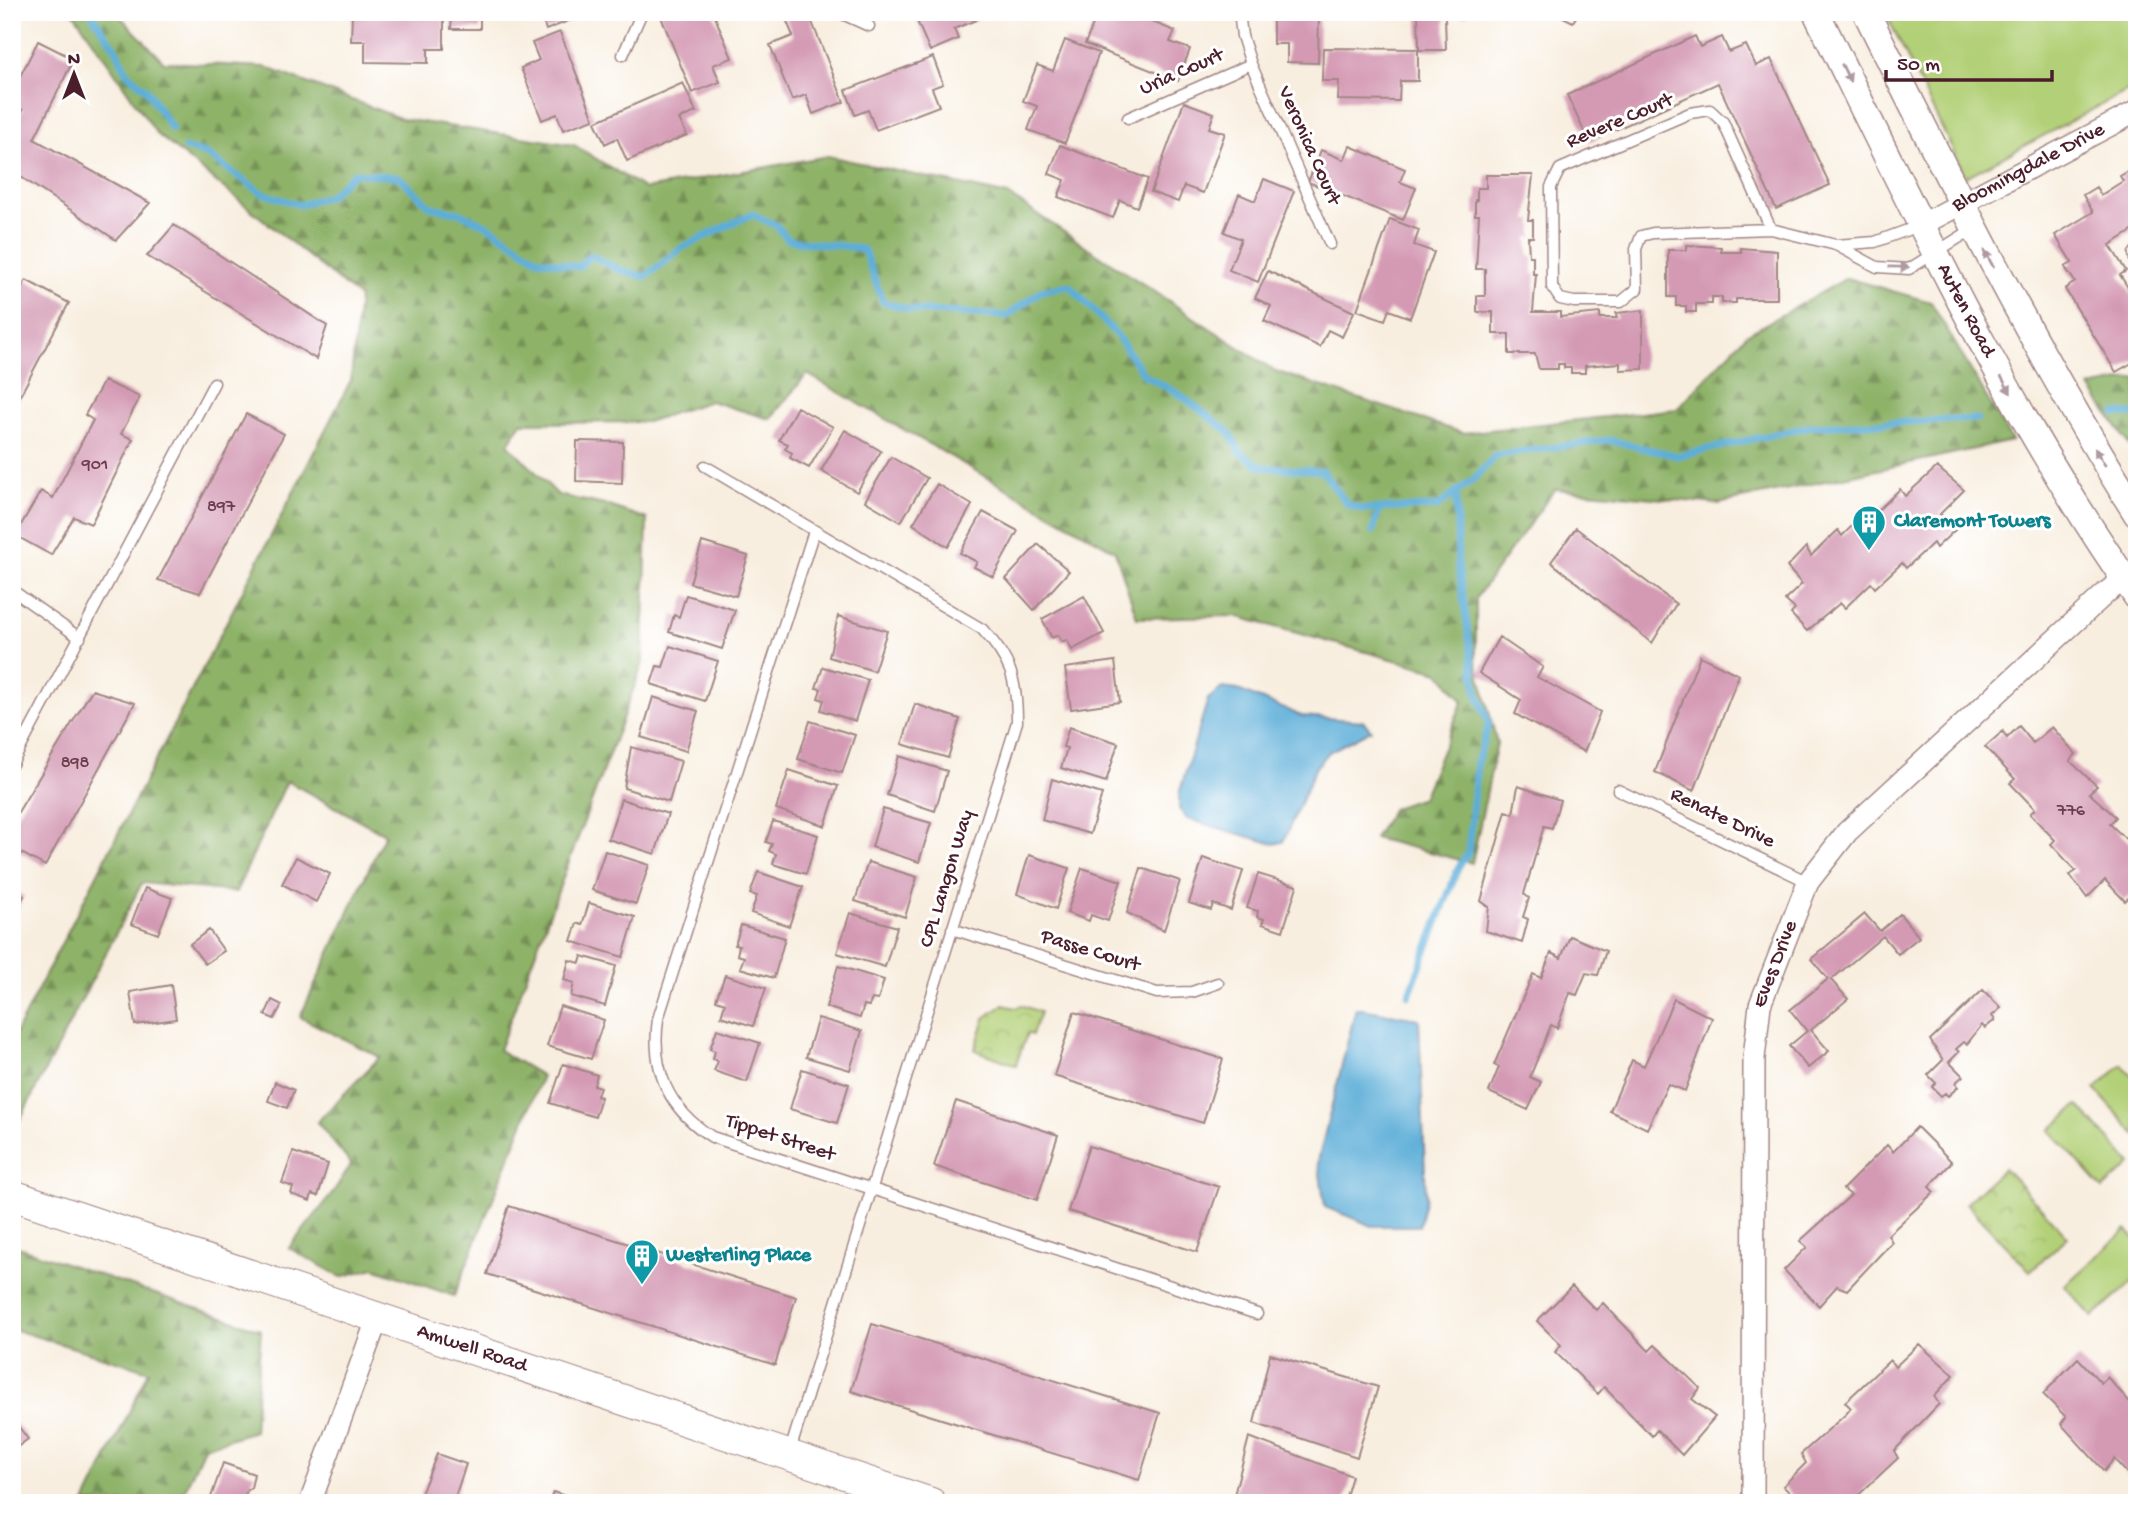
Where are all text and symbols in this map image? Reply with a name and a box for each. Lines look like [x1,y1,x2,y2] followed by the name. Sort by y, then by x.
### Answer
[38,38,108,108] north arrow
[1886,38,2053,82] scale bar
[1136,43,1230,102] street label: Uria Court
[68,49,80,72] text: N
[1897,54,1940,79] text: 50 m
[1841,63,1852,83] one-way arrow
[1270,82,1346,211] street label: Veronica Court
[1563,87,1679,156] street label: Revere Court
[1948,117,2110,219] street label: Bloomingdale Drive
[1983,248,1995,268] one-way arrow
[1930,260,2001,363] street label: Auten Road
[1888,262,1910,273] one-way arrow
[2000,375,2012,394] one-way arrow
[2094,447,2107,466] one-way arrow
[81,455,108,476] house number: 901
[207,497,236,518] house number: 897
[1850,503,1888,552] building icon: Claremont Towers
[1893,510,2052,535] place label: Claremont Towers
[61,753,90,774] house number: 898
[1665,783,1780,856] street label: Renate Drive
[2056,801,2086,822] house number: 776
[915,807,981,951] street label: CPL Langon Way
[1748,916,1805,1012] street label: Eves Drive
[1036,925,1145,980] street label: Passe Court
[721,1109,840,1169] street label: Tippet Street
[623,1237,661,1286] building icon: Westerling Place
[665,1244,812,1269] place label: Westerling Place
[414,1319,532,1380] street label: Amwell Road

